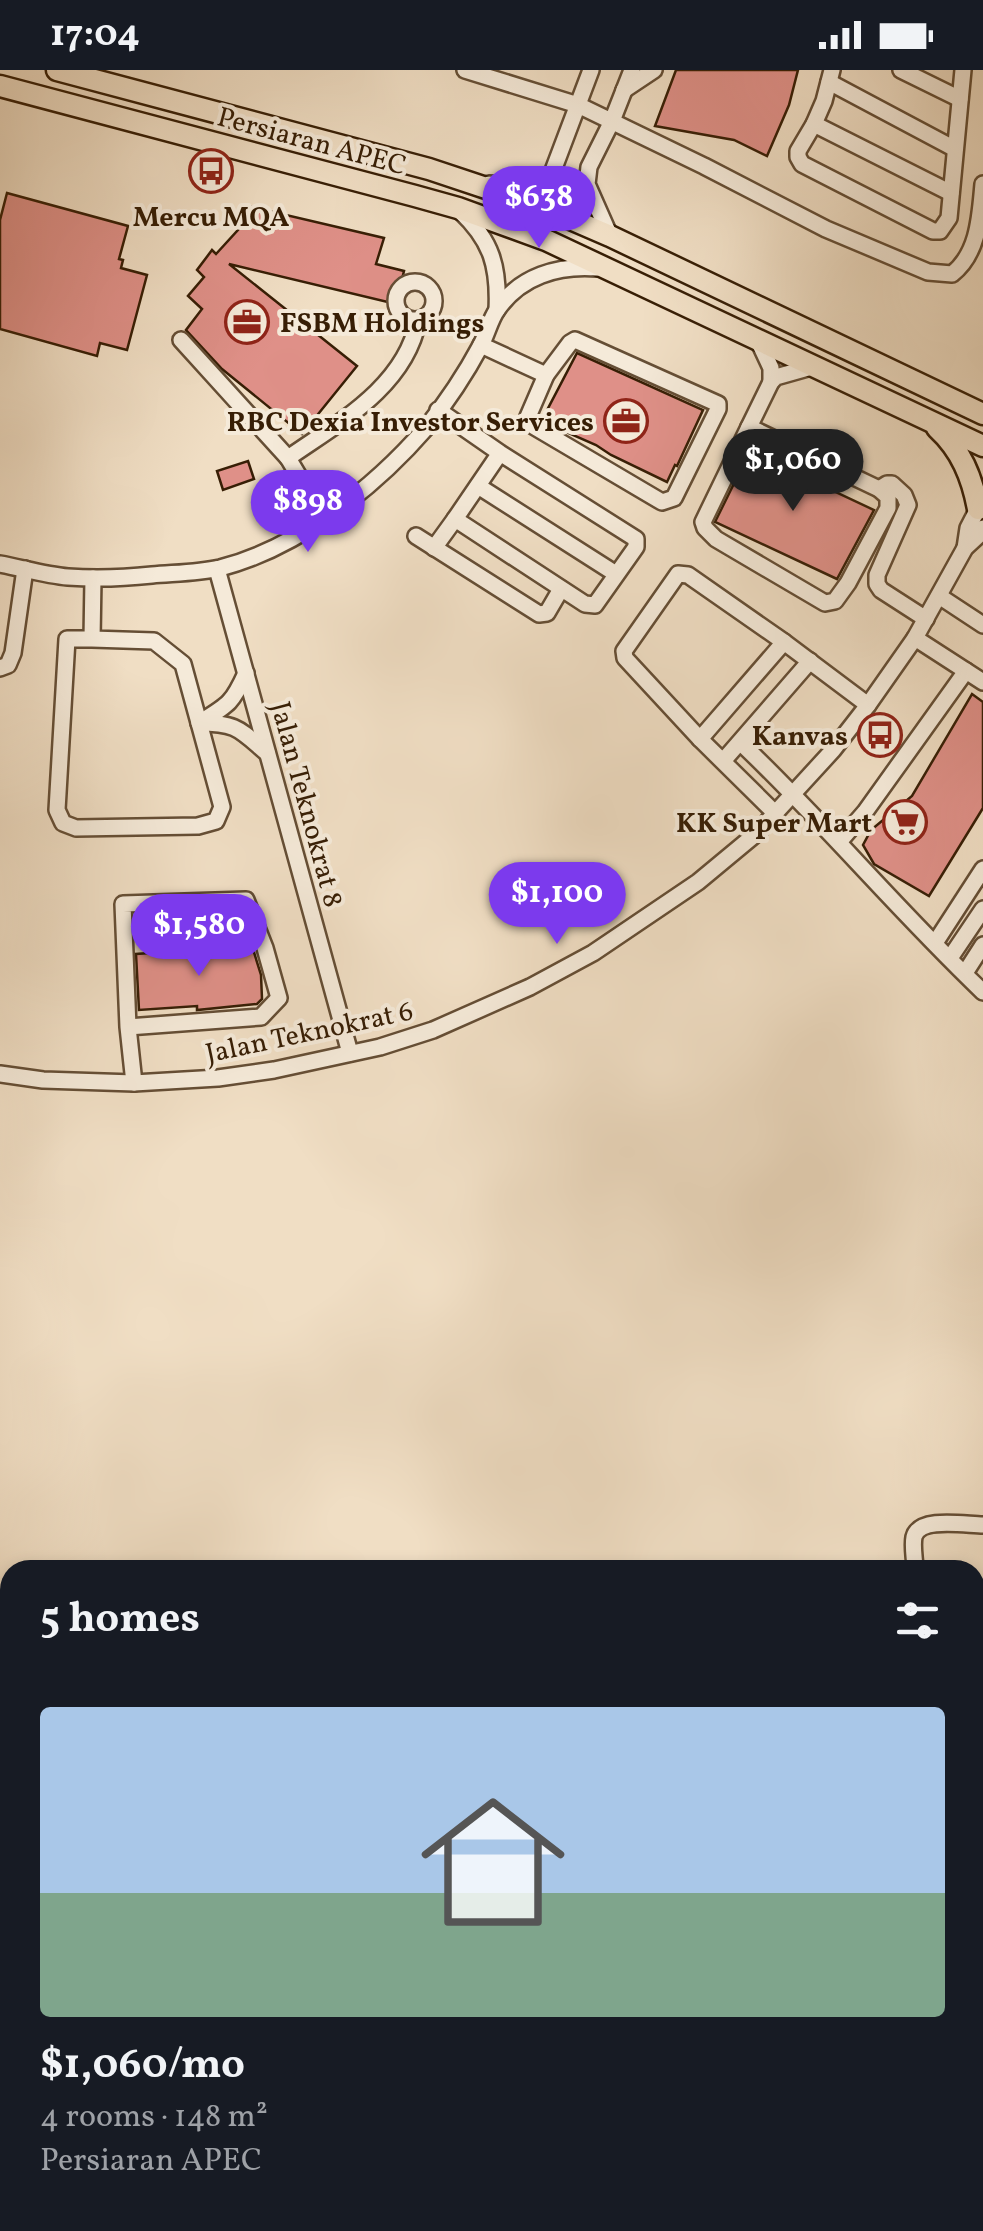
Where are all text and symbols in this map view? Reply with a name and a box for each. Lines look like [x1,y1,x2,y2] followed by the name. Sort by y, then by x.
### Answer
[50,9,140,62] text: 17:04
[213,98,410,186] street label: Persiaran APEC
[188,148,234,194] bus stop icon: Mercu MQA
[480,166,598,251] pin: $638
[505,176,574,220] text: $638
[133,199,289,238] place label: Mercu MQA
[224,299,270,345] office icon: FSBM Holdings
[280,305,484,344] place label: FSBM Holdings
[603,398,649,444] office icon: RBC Dexia Investor Services
[227,404,594,443] place label: RBC Dexia Investor Services
[712,429,874,514] pin: $1,060
[744,439,842,483] text: $1,060
[249,470,367,555] pin: $898
[273,480,343,524] text: $898
[259,697,352,912] street label: Jalan Teknokrat 8
[857,712,903,758] bus stop icon: Kanvas
[752,718,848,757] place label: Kanvas
[882,799,928,845] supermarket icon: KK Super Mart
[676,805,872,844] place label: KK Super Mart
[476,862,638,947] pin: $1,100
[511,872,603,916] text: $1,100
[118,894,280,979] pin: $1,580
[153,904,245,948] text: $1,580
[202,992,417,1074] street label: Jalan Teknokrat 6
[40,1591,200,1650] text: 5 homes
[890,1593,945,1648] icon: filters
[403,1772,583,1952] icon: home
[40,2037,245,2096] text: $1,060/mo
[40,2096,268,2140] text: 4 rooms · 148 m²
[40,2140,262,2184] text: Persiaran APEC

